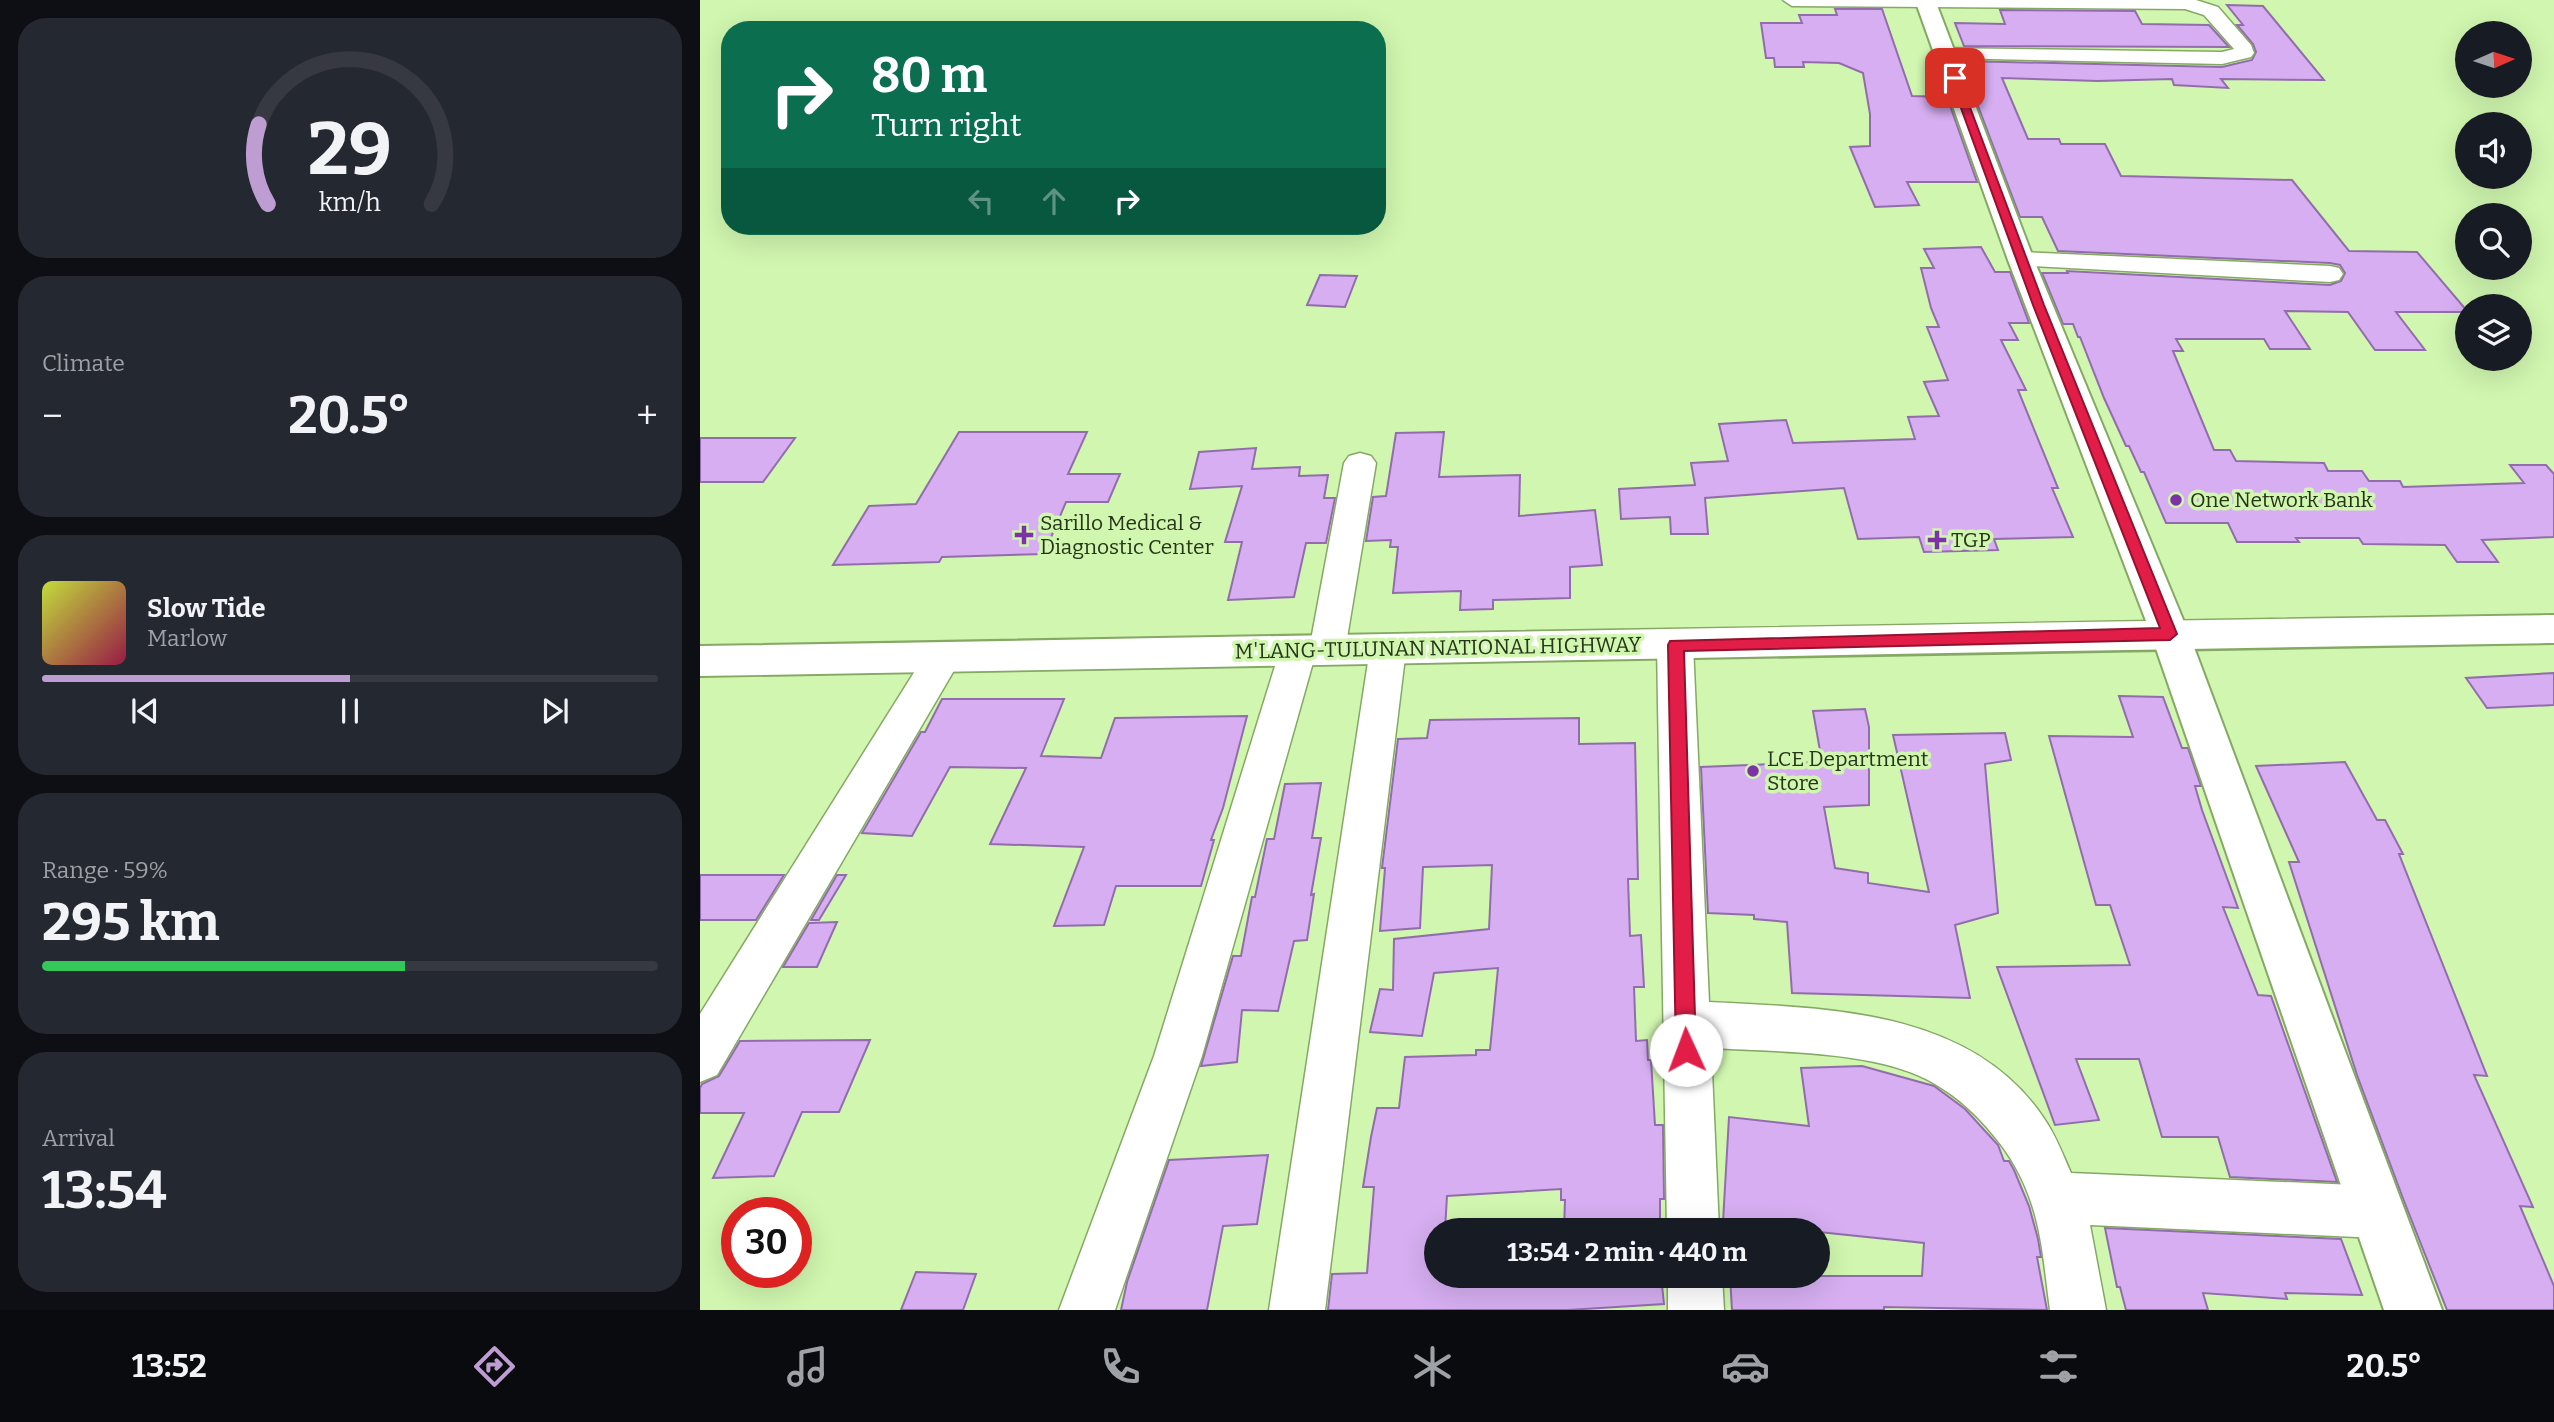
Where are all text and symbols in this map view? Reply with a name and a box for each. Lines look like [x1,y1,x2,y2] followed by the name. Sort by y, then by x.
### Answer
[2455,21,2532,98] north arrow
[2455,21,2532,371] map controls
[871,46,987,105] text: 80 m
[1925,48,1985,108] pin
[756,49,847,140] icon: right
[1936,59,1974,97] icon: arrive
[871,106,1022,144] text: Turn right
[308,107,392,194] text: 29
[2455,112,2532,189] button: sound
[962,182,1000,220] icon: left
[1035,182,1073,220] icon: ahead
[1108,182,1146,220] icon: right
[319,188,381,218] text: km/h
[2455,203,2532,280] button: search
[2455,294,2532,371] button: layers
[42,349,125,377] text: Climate
[288,384,411,447] text: 20.5°
[42,393,63,439] text: −
[636,393,658,439] text: +
[2190,487,2373,513] place label: One Network Bank
[2168,492,2184,508] marker: One Network Bank
[1040,510,1214,560] place label: Sarillo Medical & Diagnostic Center
[1014,525,1034,545] marker: Sarillo Medical & Diagnostic Center
[1951,527,1991,553] place label: TGP
[1929,532,1945,548] marker: TGP
[147,593,266,624] text: Slow Tide
[147,624,227,652] text: Marlow
[1234,631,1642,665] street label: M'LANG-TULUNAN NATIONAL HIGHWAY
[126,692,164,730] icon: previous
[331,692,369,730] icon: pause
[536,692,574,730] icon: next
[1767,746,1929,796] place label: LCE Department Store
[1745,763,1761,779] marker: LCE Department Store
[42,856,168,884] text: Range · 59%
[42,891,220,954] text: 295 km
[1649,1013,1723,1087] position arrow
[42,1124,115,1152] text: Arrival
[42,1159,167,1222] text: 13:54
[721,1197,812,1288] speed limit sign: 30
[1507,1237,1747,1268] text: 13:54 · 2 min · 440 m
[470,1342,519,1391] icon: directions
[783,1342,832,1391] icon: music
[1096,1342,1145,1391] icon: phone
[1408,1342,1457,1391] icon: climate
[1721,1342,1770,1391] icon: car
[2034,1342,2083,1391] icon: filters
[132,1347,207,1385] text: 13:52
[2346,1347,2422,1385] text: 20.5°

